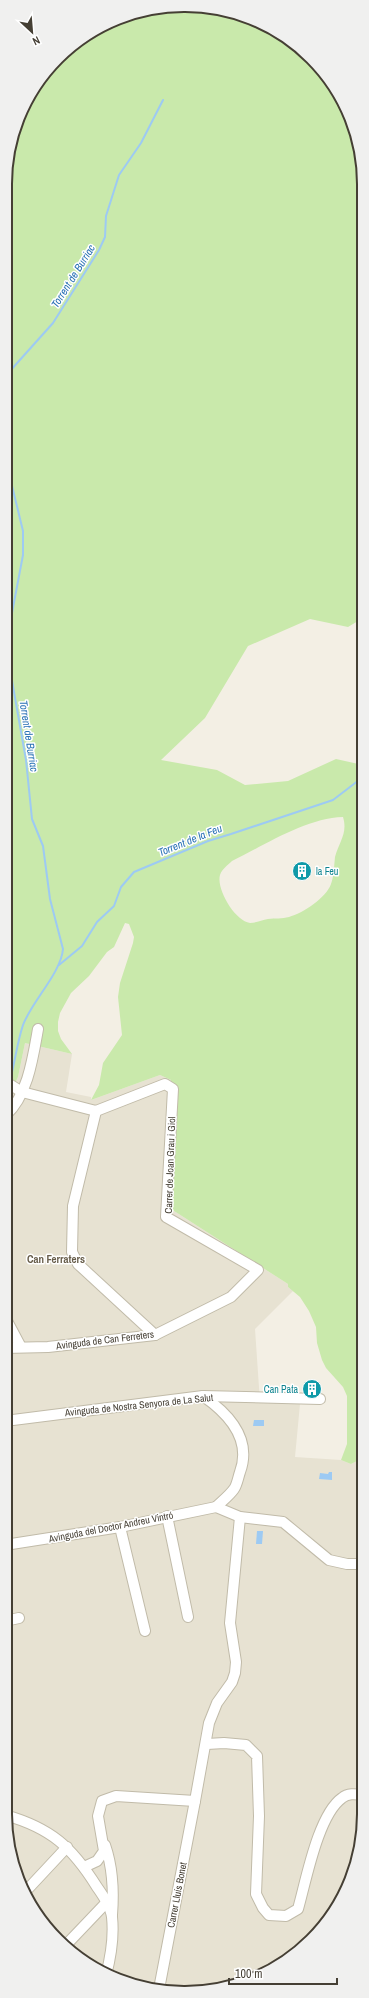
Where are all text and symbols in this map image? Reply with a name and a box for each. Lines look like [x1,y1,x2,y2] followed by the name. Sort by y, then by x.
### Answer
[12,12,52,52] north arrow
[30,33,42,49] text: N
[48,241,98,310] water label: Torrent de Burriac
[16,699,42,773] water label: Torrent de Burriac
[156,821,224,859] water label: Torrent de la Feu
[291,860,313,882] building icon: la Feu
[316,865,338,878] place label: la Feu
[162,1116,178,1214] street label: Carrer de Joan Grau i Giol
[27,1252,85,1266] district label: Can Ferraters
[54,1328,155,1353] street label: Avinguda de Can Ferreters
[301,1378,323,1400] building icon: Can Pata
[264,1383,298,1396] place label: Can Pata
[63,1391,214,1419] street label: Avinguda de Nostra Senyora de La Salut
[47,1508,175,1546] street label: Avinguda del Doctor Andreu Vintró
[164,1860,190,1929] street label: Carrer Lluís Bonet
[229,1960,337,1986] scale bar
[235,1966,262,1982] text: 100 m

